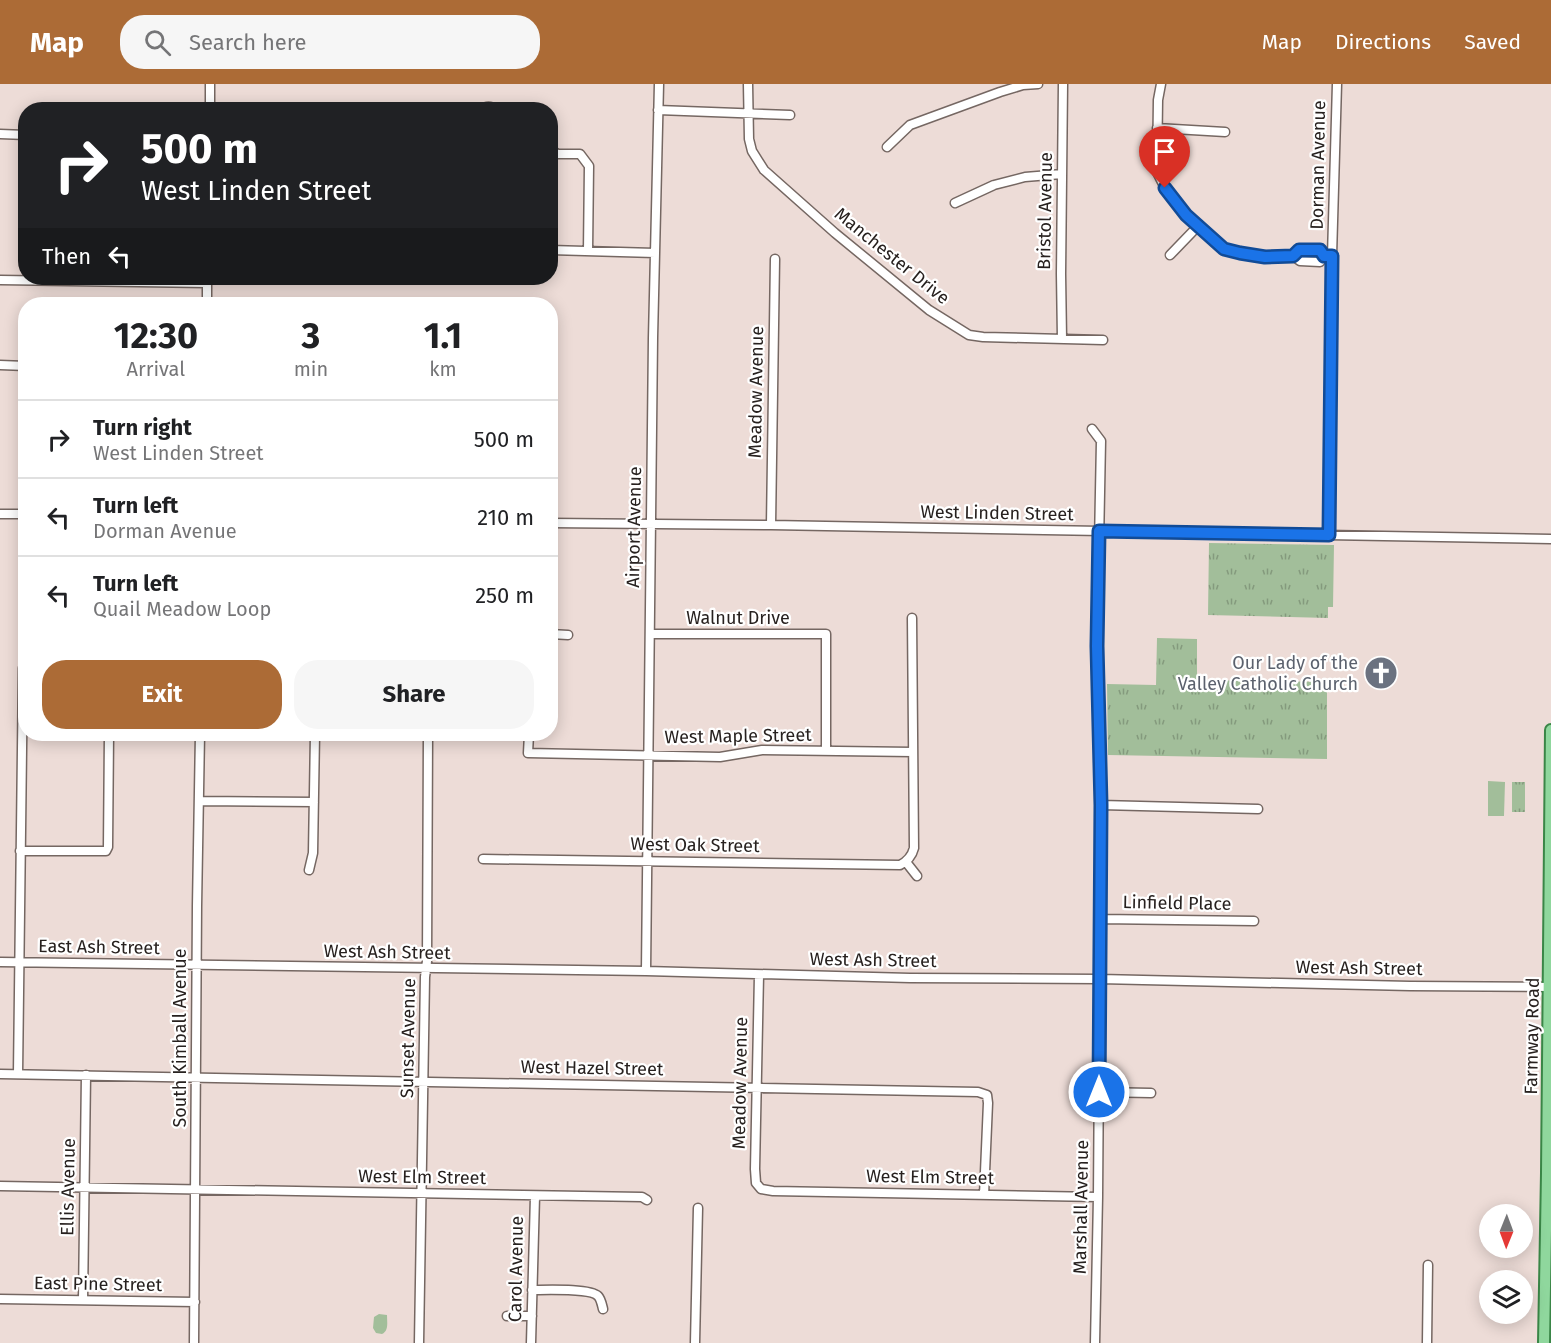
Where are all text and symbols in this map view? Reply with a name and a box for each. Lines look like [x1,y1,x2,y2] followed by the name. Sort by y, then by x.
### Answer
[120,15,540,69] search box
[30,26,84,59] text: Map
[141,26,174,59] icon: search
[189,29,307,56] text: Search here
[1262,29,1302,55] text: Map
[1335,29,1431,55] text: Directions
[1464,29,1521,55] text: Saved
[1306,100,1330,230] street label: Dorman Avenue
[141,124,258,174] text: 500 m
[42,126,120,204] icon: right
[1139,126,1190,188] pin
[1148,135,1181,168] icon: arrive
[1033,152,1057,270] street label: Bristol Avenue
[141,175,371,207] text: West Linden Street
[830,203,954,309] street label: Manchester Drive
[103,240,136,273] icon: left
[42,243,91,270] text: Then
[114,314,198,358] text: 12:30
[302,314,320,358] text: 3
[424,314,462,358] text: 1.1
[744,326,768,458] street label: Meadow Avenue
[127,357,185,381] text: Arrival
[294,357,328,381] text: min
[429,357,457,381] text: km
[93,414,192,441] text: Turn right
[42,423,75,456] icon: right
[474,426,534,453] text: 500 m
[93,441,264,465] text: West Linden Street
[622,466,646,588] street label: Airport Avenue
[93,492,178,519] text: Turn left
[42,501,75,534] icon: left
[920,501,1074,525] street label: West Linden Street
[477,504,534,531] text: 210 m
[93,519,237,543] text: Dorman Avenue
[93,570,178,597] text: Turn left
[42,579,75,612] icon: left
[475,582,534,609] text: 250 m
[93,597,271,621] text: Quail Meadow Loop
[686,607,790,629] street label: Walnut Drive
[1178,652,1358,695] place label: Our Lady of the Valley Catholic Church
[1363,655,1399,691] church icon: Our Lady of the Valley Catholic Church
[42,660,282,729] button: Exit
[294,660,534,729] button: Share
[664,724,812,748] street label: West Maple Street
[630,833,760,857] street label: West Oak Street
[1122,891,1232,915] street label: Linfield Place
[38,935,160,959] street label: East Ash Street
[323,940,451,964] street label: West Ash Street
[809,948,937,972] street label: West Ash Street
[169,949,191,1127] street label: South Kimball Avenue
[1295,956,1423,980] street label: West Ash Street
[1520,977,1544,1095] street label: Farmway Road
[396,978,420,1098] street label: Sunset Avenue
[728,1017,752,1149] street label: Meadow Avenue
[520,1056,664,1080] street label: West Hazel Street
[1067,1060,1131,1124] position arrow
[56,1138,80,1236] street label: Ellis Avenue
[1069,1140,1093,1274] street label: Marshall Avenue
[358,1165,487,1189] street label: West Elm Street
[866,1165,995,1189] street label: West Elm Street
[1479,1204,1533,1258] north arrow
[1479,1204,1533,1324] map controls
[504,1216,528,1322] street label: Carol Avenue
[1479,1270,1533,1324] button: layers
[34,1272,163,1296] street label: East Pine Street

